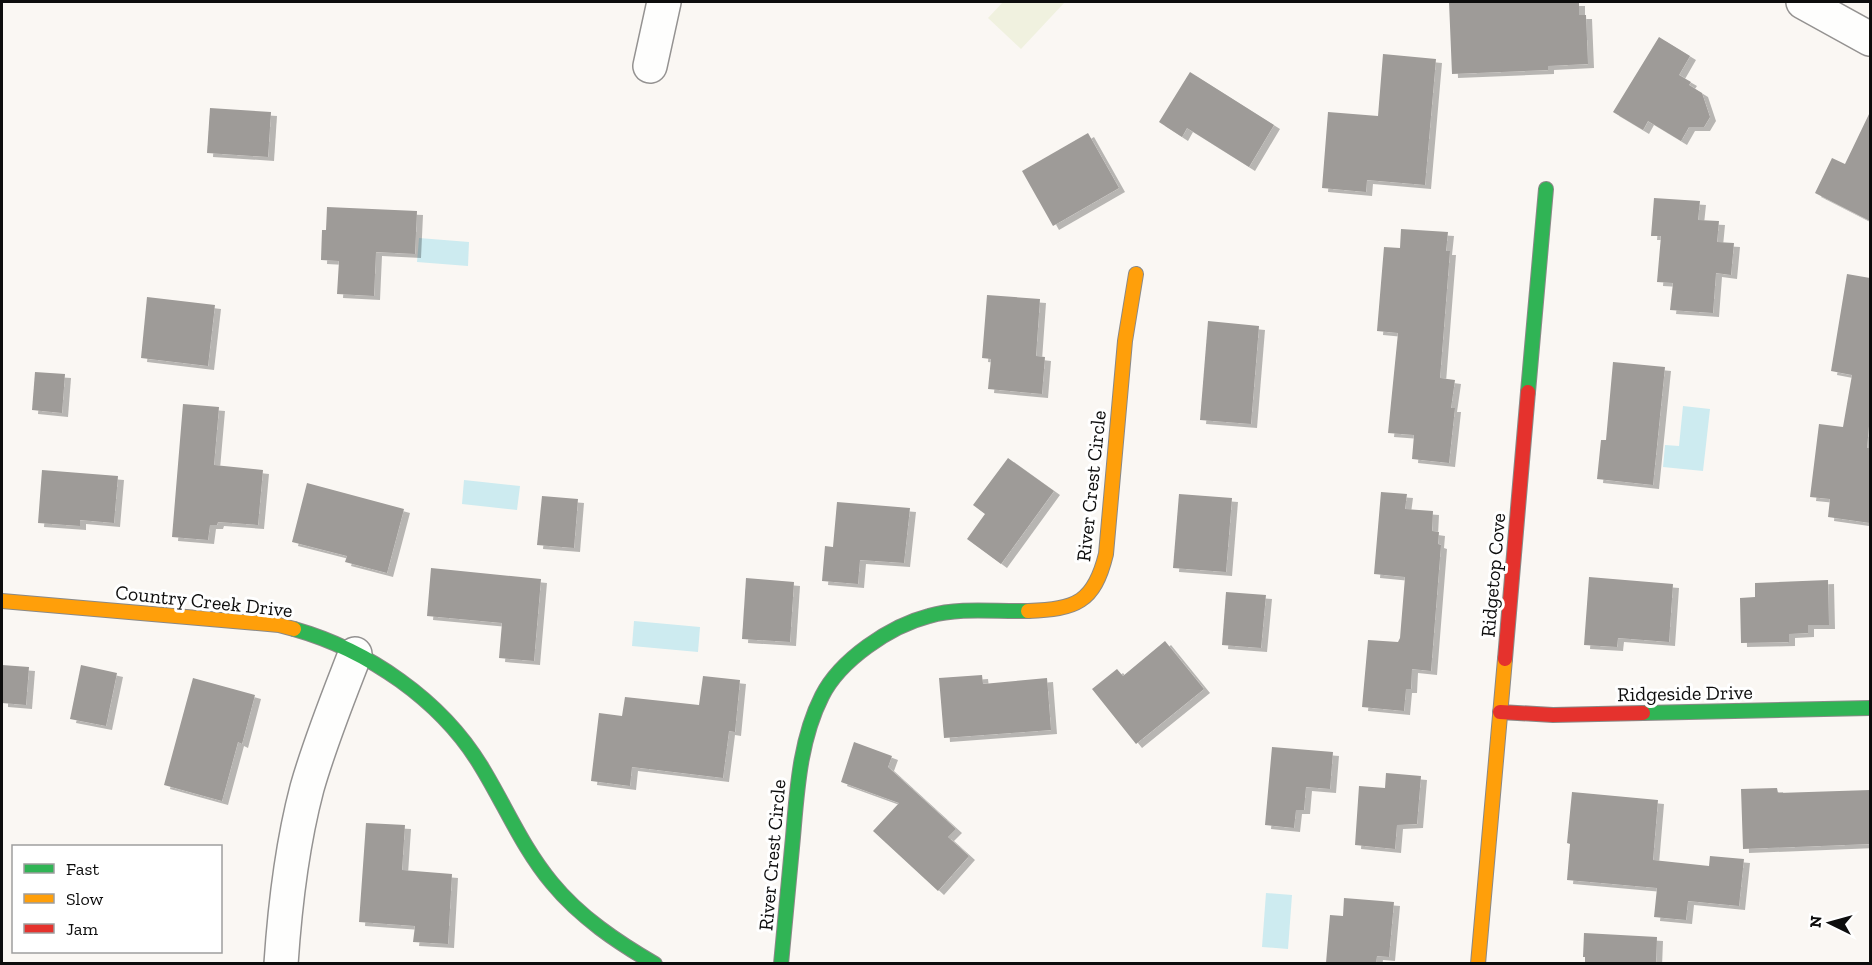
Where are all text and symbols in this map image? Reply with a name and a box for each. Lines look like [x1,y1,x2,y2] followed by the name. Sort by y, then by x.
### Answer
[1071,409,1111,563] street label: River Crest Circle
[1476,512,1510,638] street label: Ridgetop Cove
[114,580,294,622] street label: Country Creek Drive
[1617,680,1753,706] street label: Ridgeside Drive
[753,778,791,932] street label: River Crest Circle
[12,845,222,953] legend
[66,858,99,880] text: Fast
[66,888,103,910] text: Slow
[1800,893,1860,953] north arrow
[1806,915,1826,929] text: N
[66,918,98,940] text: Jam

